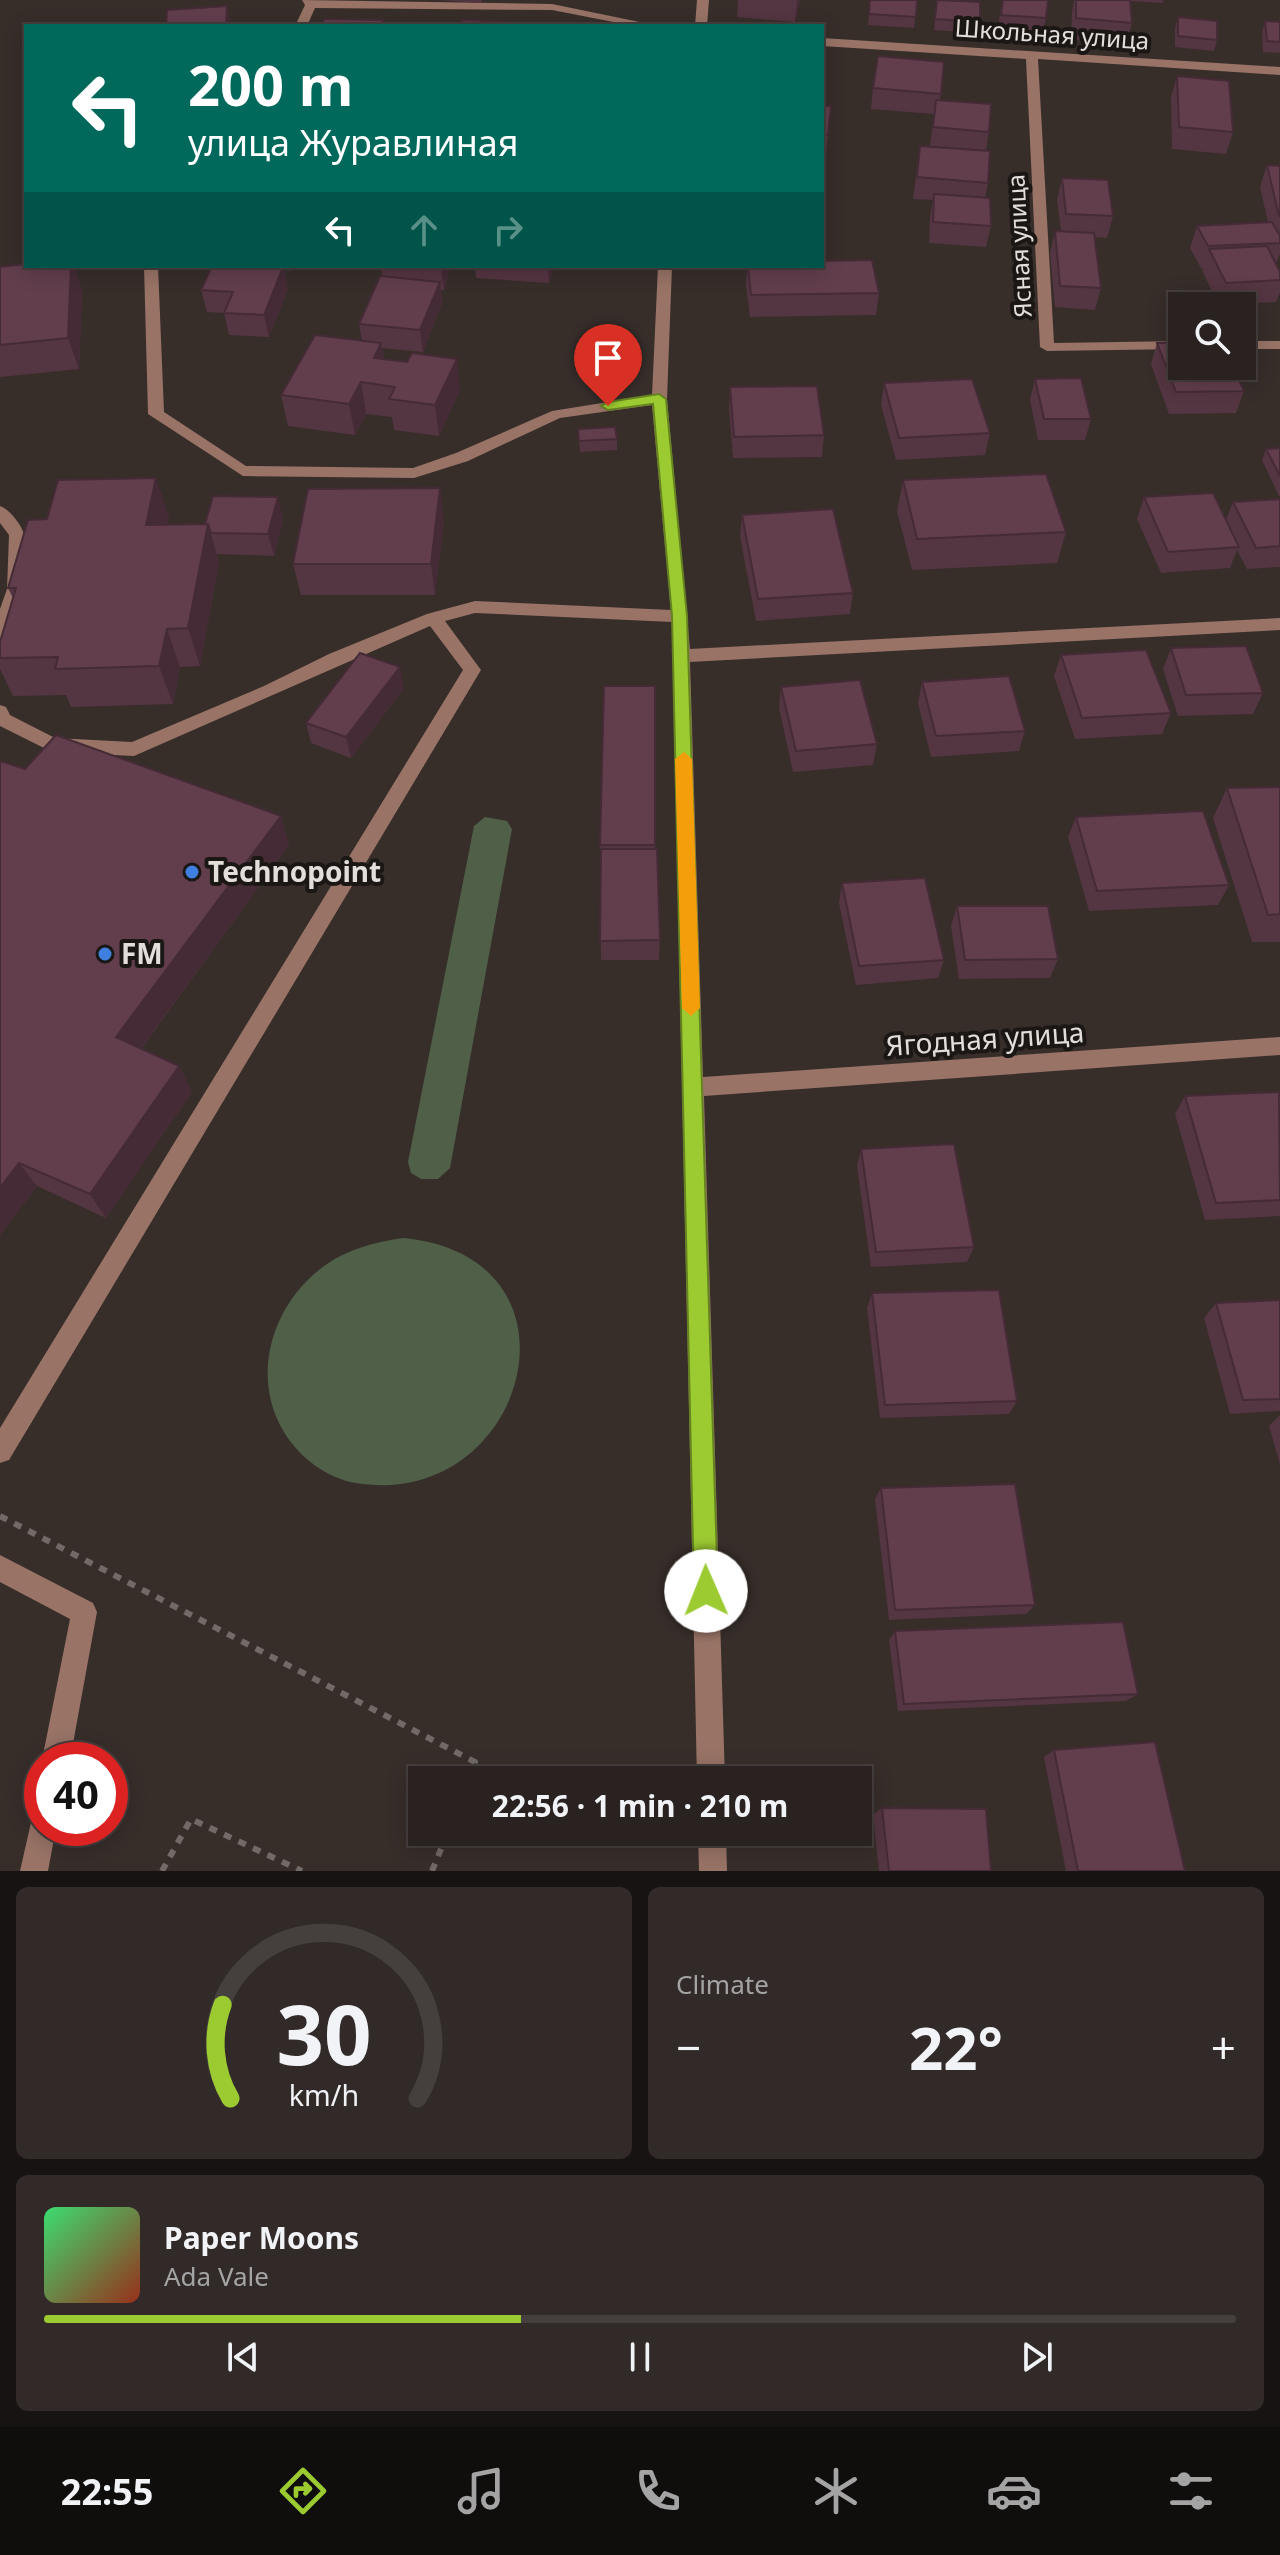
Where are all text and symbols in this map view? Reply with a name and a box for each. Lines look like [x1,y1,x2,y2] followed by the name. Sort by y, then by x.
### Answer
[954,10,1150,57] street label: Школьная улица
[188,46,353,122] text: 200 m
[56,56,160,160] icon: left
[188,118,519,167] text: улица Журавлиная
[998,174,1039,319] street label: Ясная улица
[318,208,362,252] icon: left
[402,208,446,252] icon: ahead
[486,208,530,252] icon: right
[1168,292,1256,380] map controls
[1168,292,1256,380] button: search
[574,324,642,406] pin
[586,336,630,380] icon: arrive
[208,852,381,890] place label: Technopoint
[183,863,201,881] marker: Technopoint
[121,934,163,972] place label: FM
[96,945,114,963] marker: FM
[884,1012,1085,1064] street label: Ягодная улица
[664,1549,748,1633] position arrow
[24,1742,128,1846] speed limit sign: 40
[492,1785,788,1826] text: 22:56 · 1 min · 210 m
[676,1966,769,2002] text: Climate
[276,1976,372,2089] text: 30
[909,2006,1003,2088] text: 22°
[676,2017,701,2077] text: −
[1211,2017,1236,2077] text: +
[289,2075,359,2114] text: km/h
[164,2217,359,2258] text: Paper Moons
[164,2258,269,2294] text: Ada Vale
[221,2335,265,2379] icon: previous
[618,2335,662,2379] icon: pause
[1015,2335,1059,2379] icon: next
[275,2463,331,2519] icon: directions
[453,2463,509,2519] icon: music
[630,2463,686,2519] icon: phone
[808,2463,864,2519] icon: climate
[986,2463,1042,2519] icon: car
[1163,2463,1219,2519] icon: filters
[61,2467,153,2516] text: 22:55

